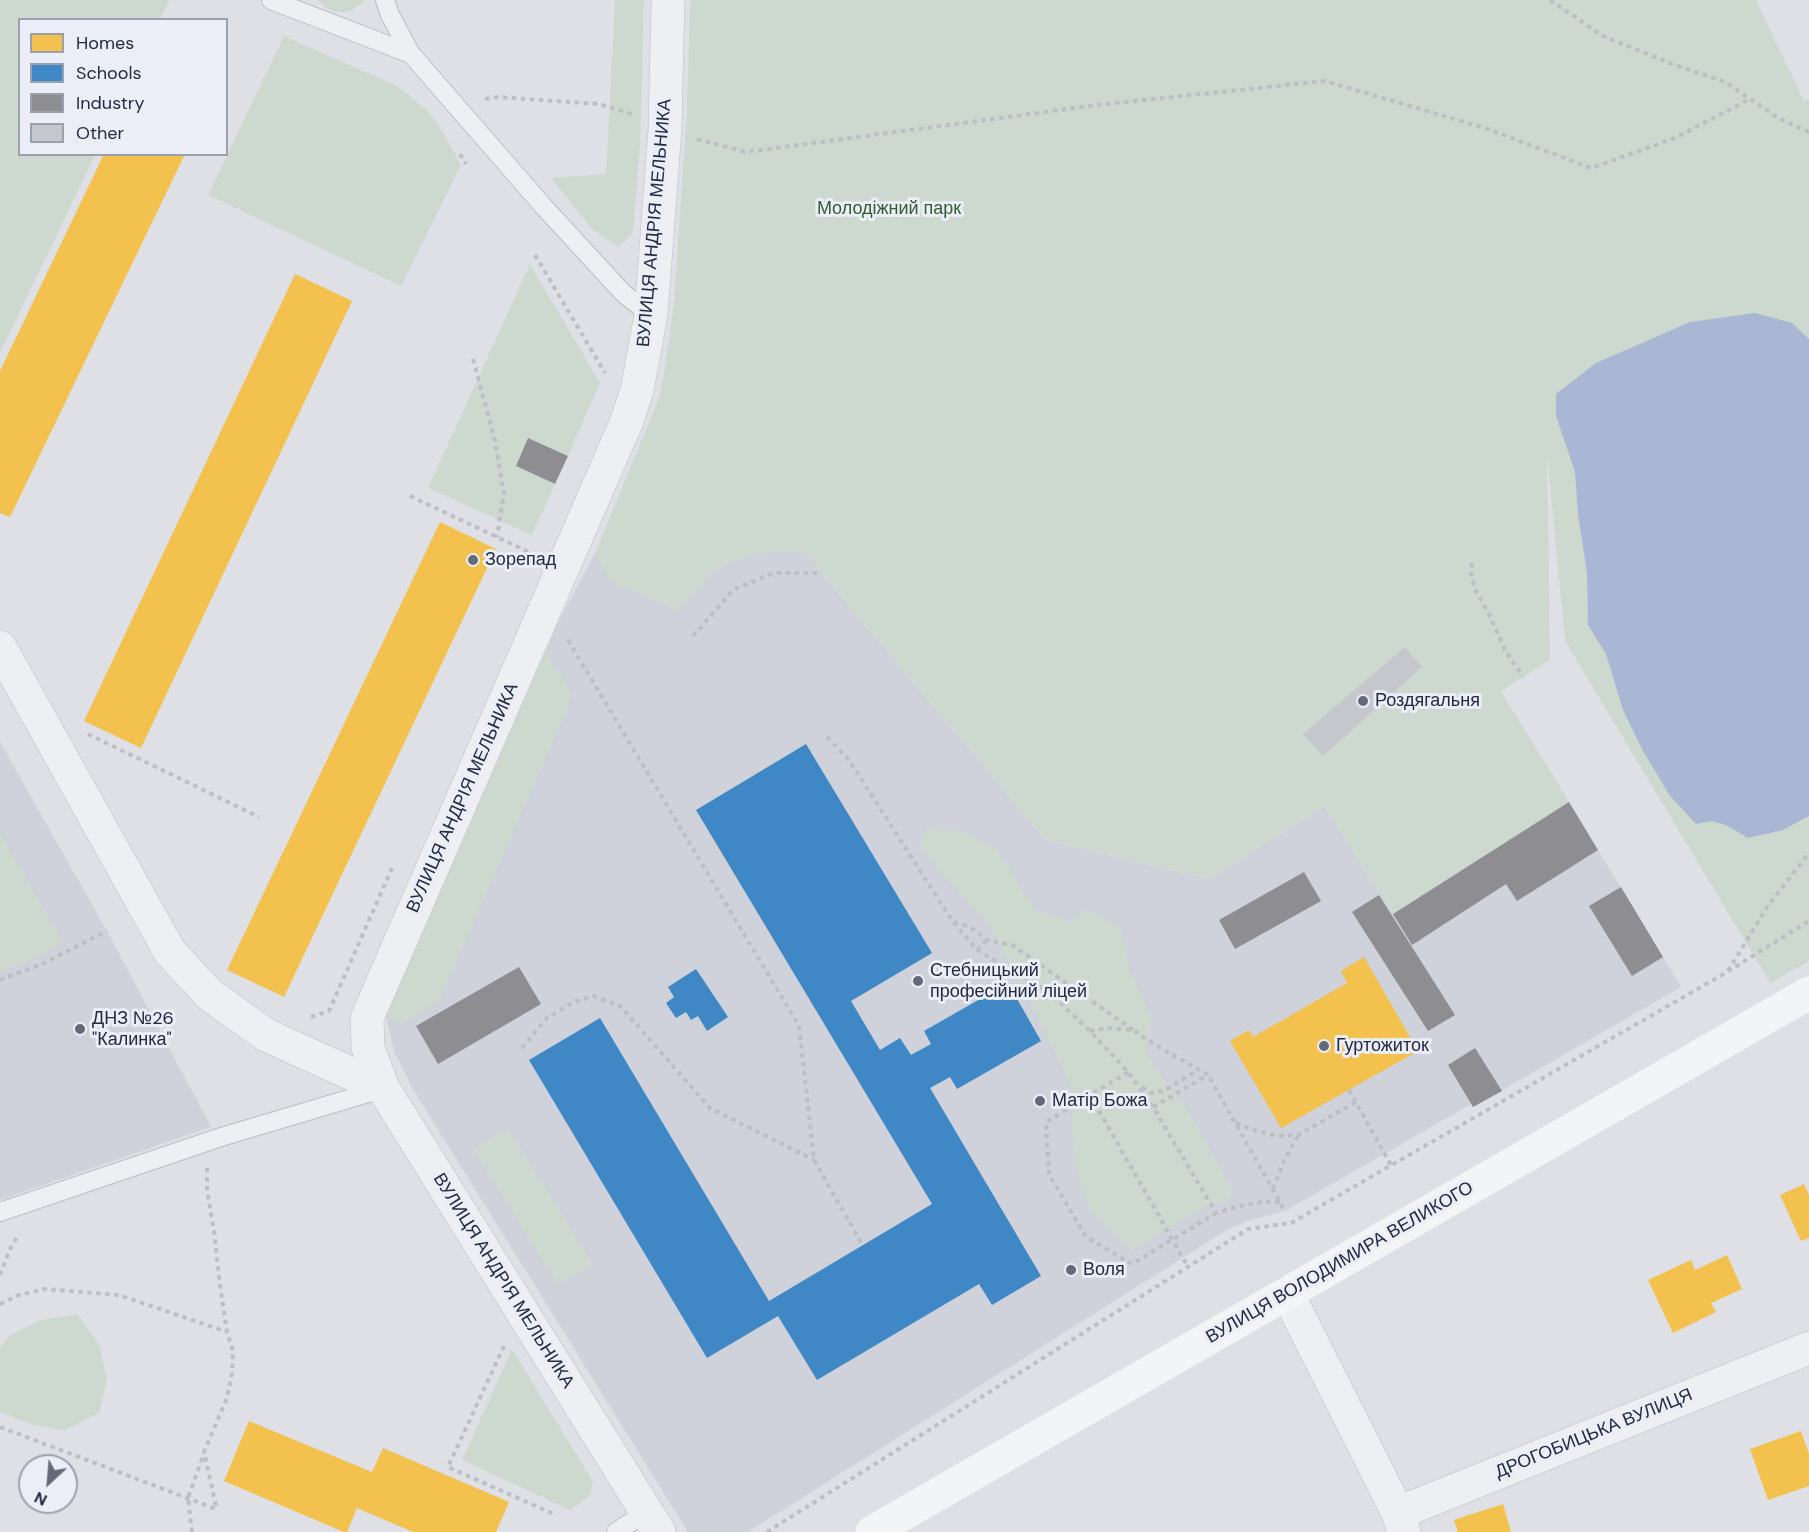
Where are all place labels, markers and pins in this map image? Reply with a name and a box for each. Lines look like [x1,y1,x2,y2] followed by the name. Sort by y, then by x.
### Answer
[485,549,556,571] place label: Зорепад
[466,553,480,567] marker: Зорепад
[1375,690,1480,712] place label: Роздягальня
[1356,694,1370,708] marker: Роздягальня
[930,960,1087,1002] place label: Стебницький професійний ліцей
[911,974,925,988] marker: Стебницький професійний ліцей
[92,1008,174,1050] place label: ДНЗ №26 "Калинка"
[73,1022,87,1036] marker: ДНЗ №26 "Калинка"
[1336,1035,1429,1057] place label: Гуртожиток
[1317,1039,1331,1053] marker: Гуртожиток
[1052,1090,1148,1112] place label: Матір Божа
[1033,1094,1047,1108] marker: Матір Божа
[1083,1259,1125,1281] place label: Воля
[1064,1263,1078,1277] marker: Воля

